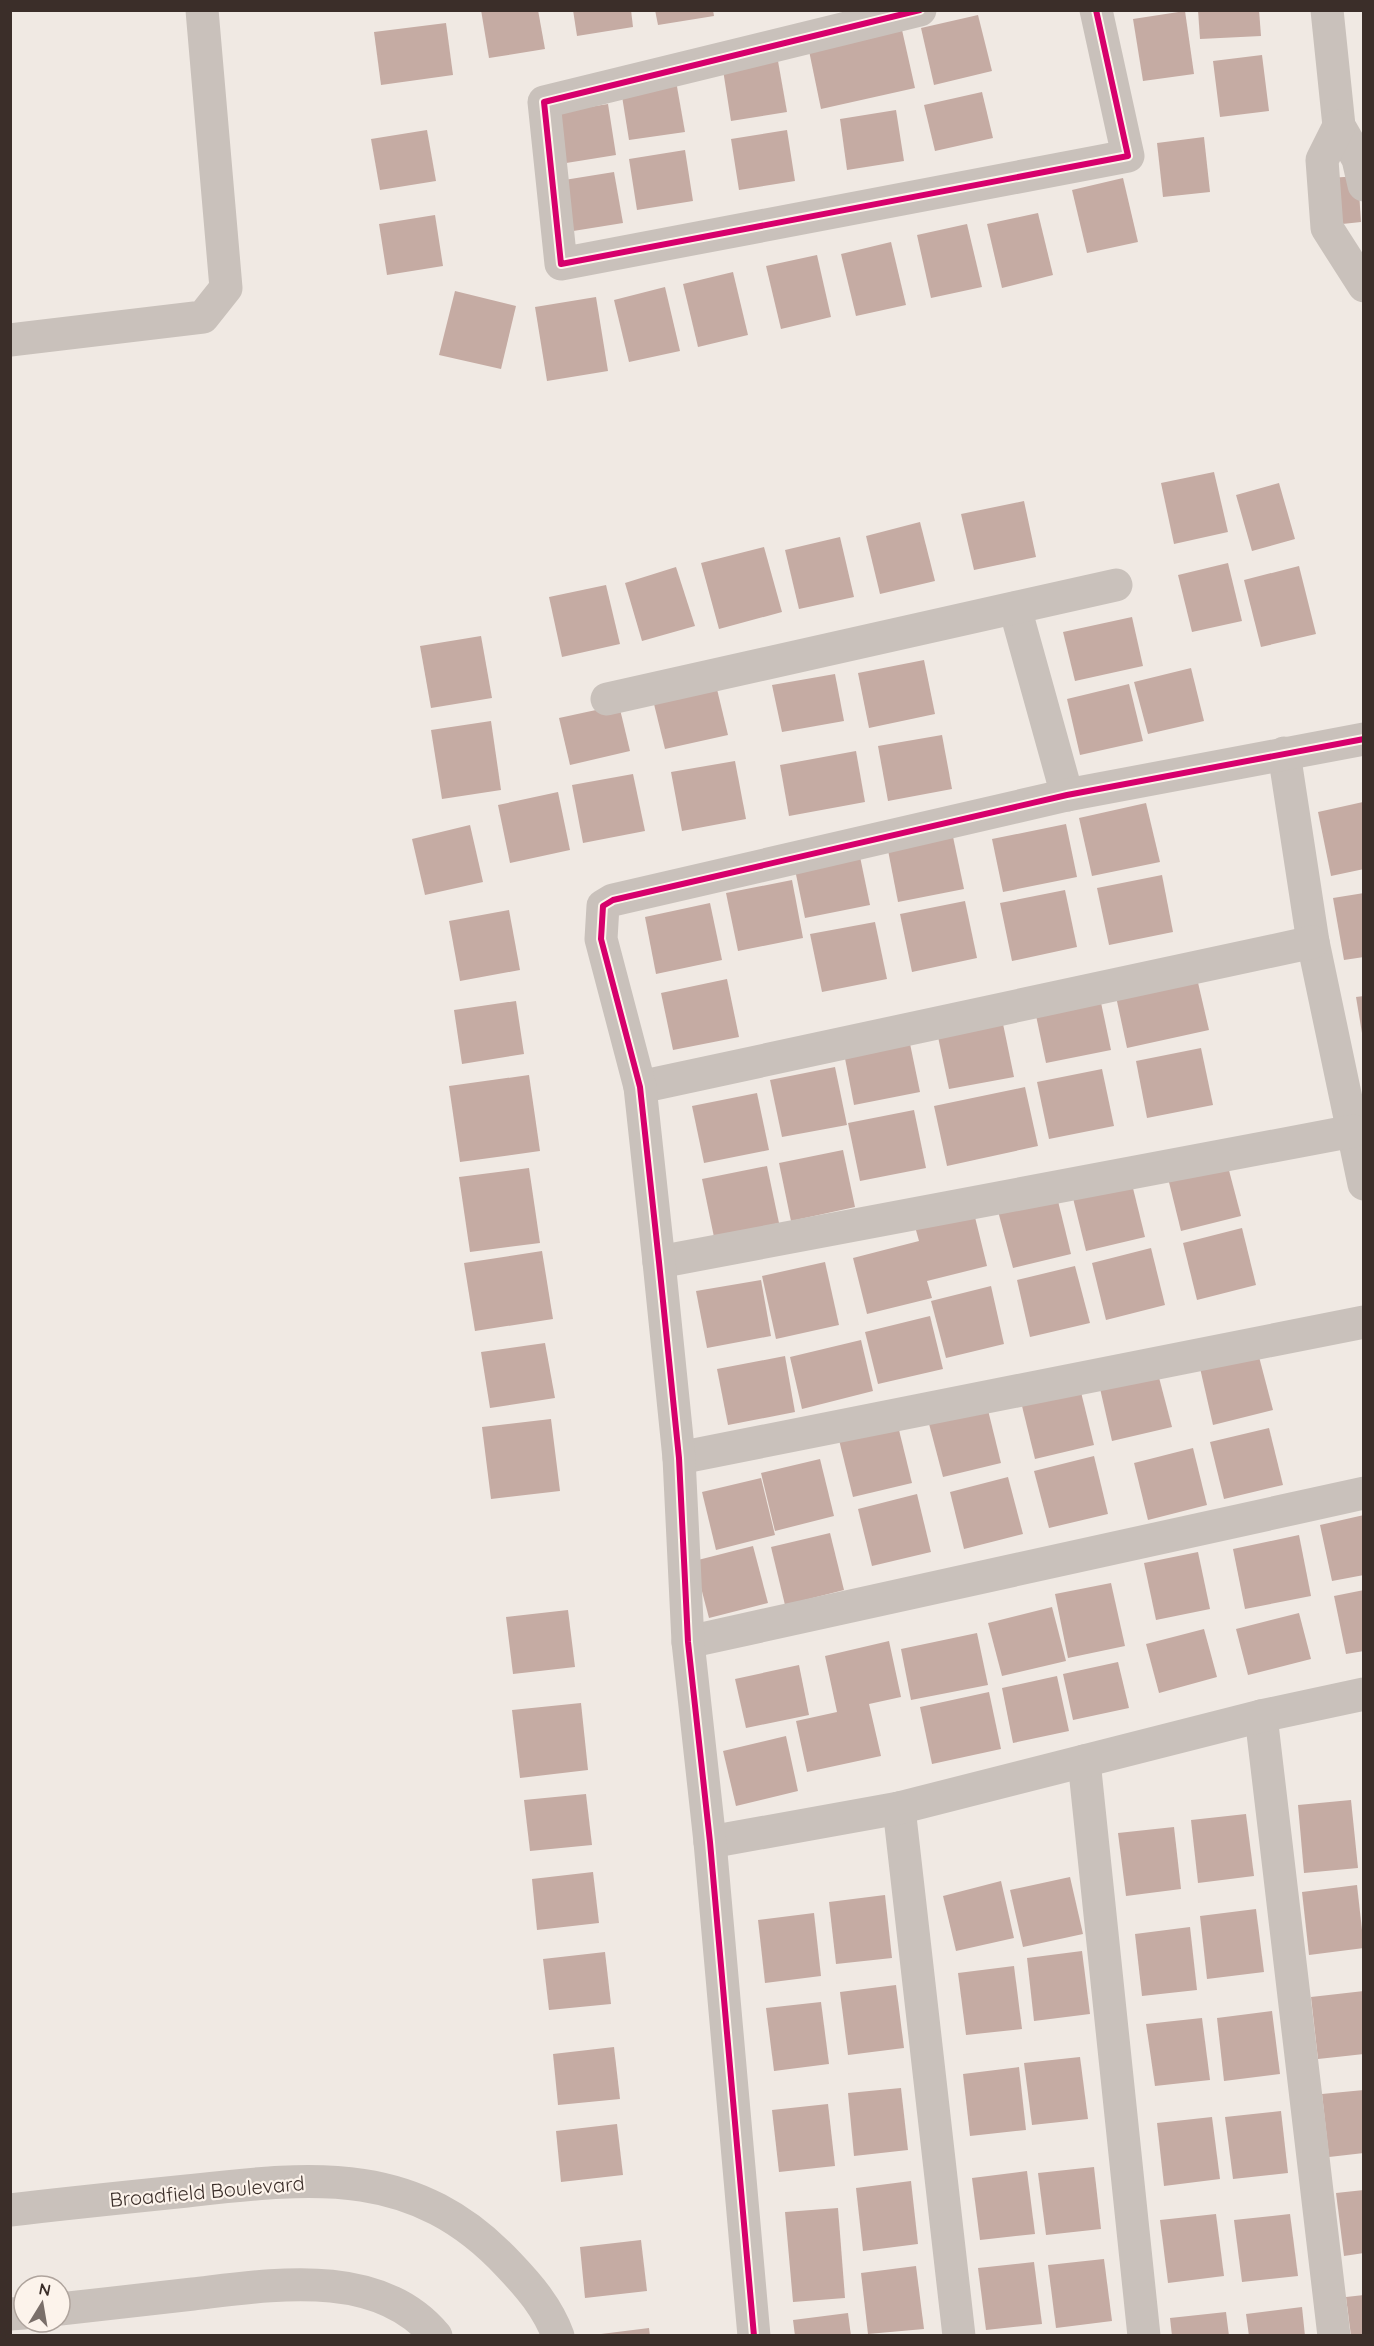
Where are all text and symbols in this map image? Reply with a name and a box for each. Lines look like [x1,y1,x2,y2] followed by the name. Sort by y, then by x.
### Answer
[109,2170,305,2212] street label: Broadfield Boulevard
[12,2274,72,2334] north arrow
[37,2278,53,2300] text: N

